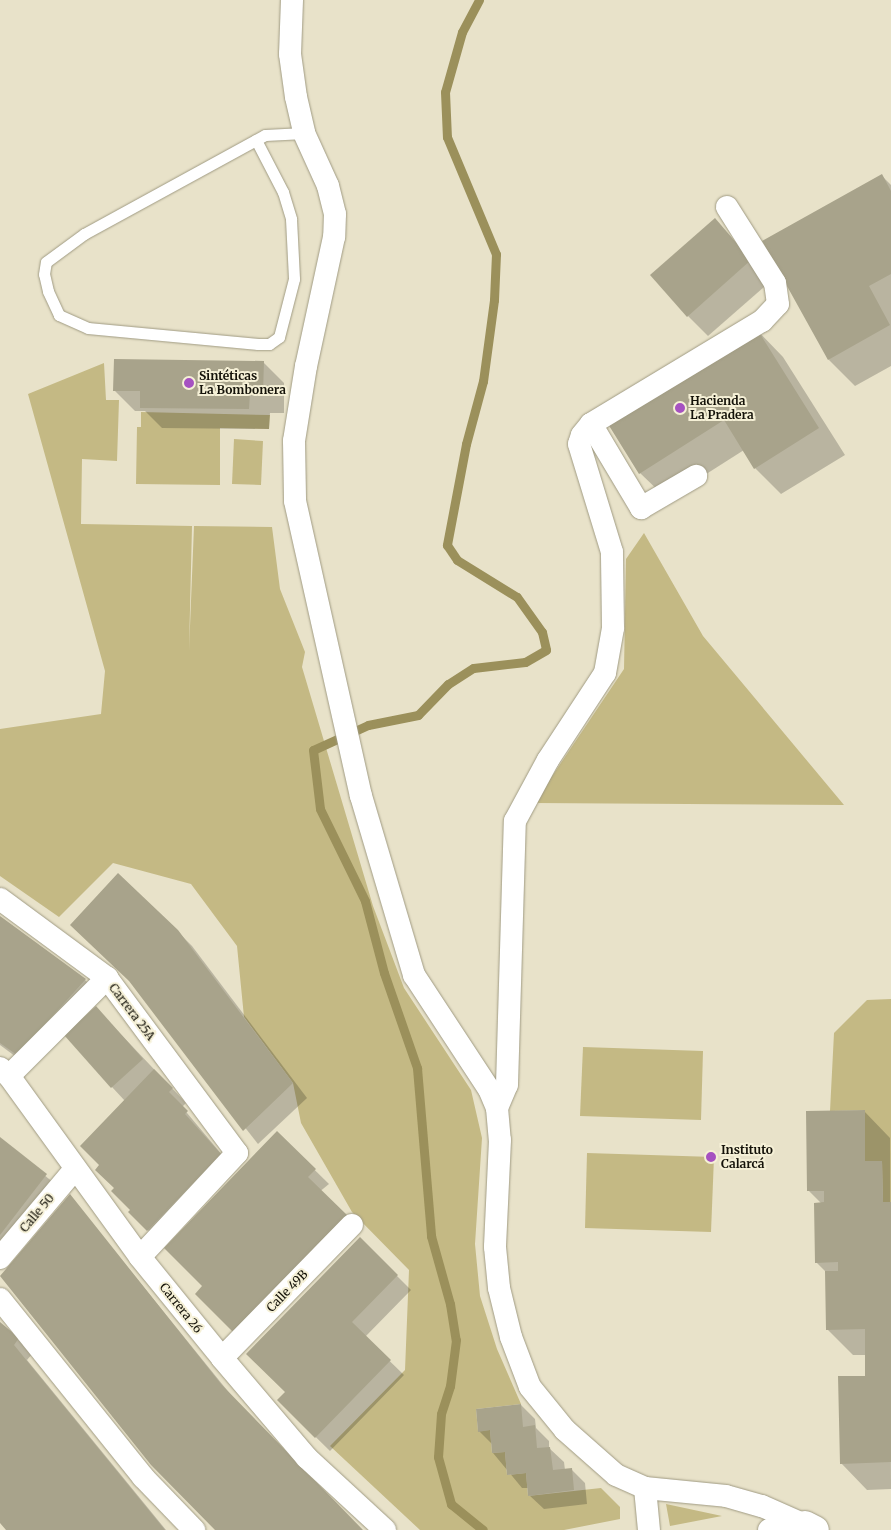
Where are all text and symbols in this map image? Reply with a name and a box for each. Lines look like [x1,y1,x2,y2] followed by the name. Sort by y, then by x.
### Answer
[199,369,286,397] place label: Sintéticas La Bombonera
[183,377,195,389] marker: Sintéticas La Bombonera
[690,394,754,422] place label: Hacienda La Pradera
[674,402,686,414] marker: Hacienda La Pradera
[106,981,158,1043] street label: Carrera 25A
[721,1143,773,1171] place label: Instituto Calarcá
[705,1151,717,1163] marker: Instituto Calarcá
[17,1191,57,1235] street label: Calle 50
[264,1267,310,1315] street label: Calle 49B
[157,1280,205,1336] street label: Carrera 26

